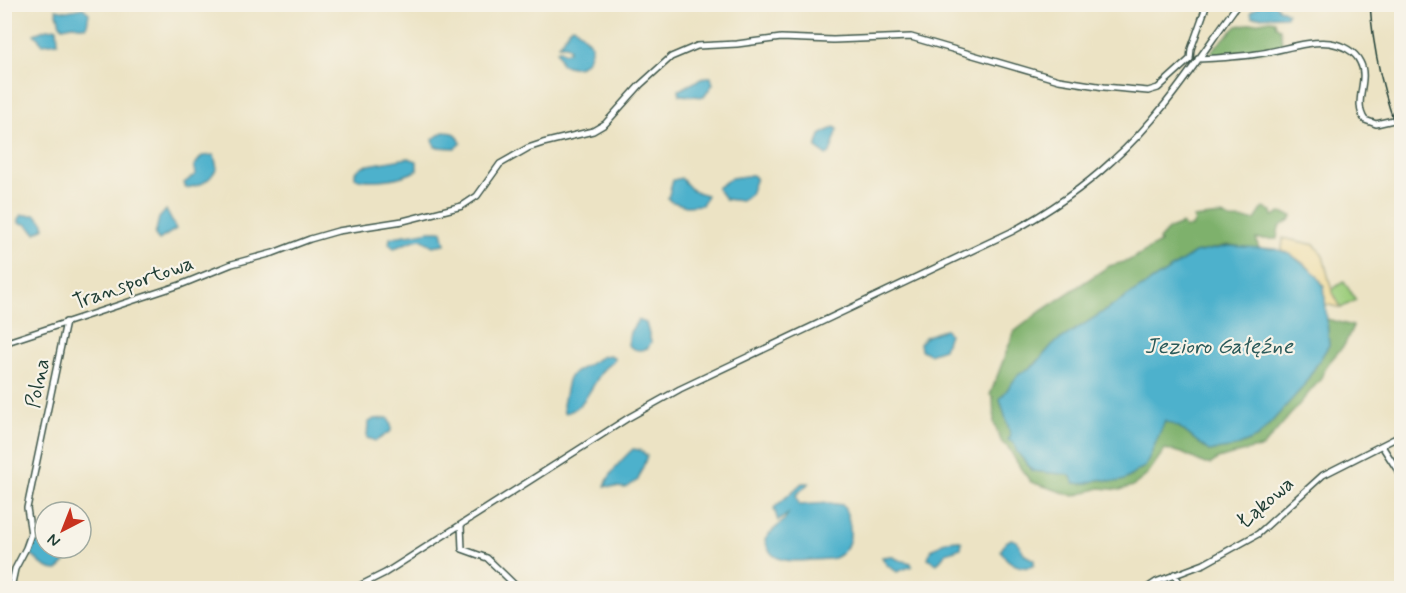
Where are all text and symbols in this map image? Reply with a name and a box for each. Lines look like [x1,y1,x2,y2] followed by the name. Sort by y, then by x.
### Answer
[69,249,197,317] street label: Transportowa
[1145,333,1295,361] water label: Jezioro Gałęźne
[19,356,57,411] street label: Polna
[1231,470,1300,535] street label: Łąkowa
[33,500,93,560] north arrow
[43,529,65,551] text: N

